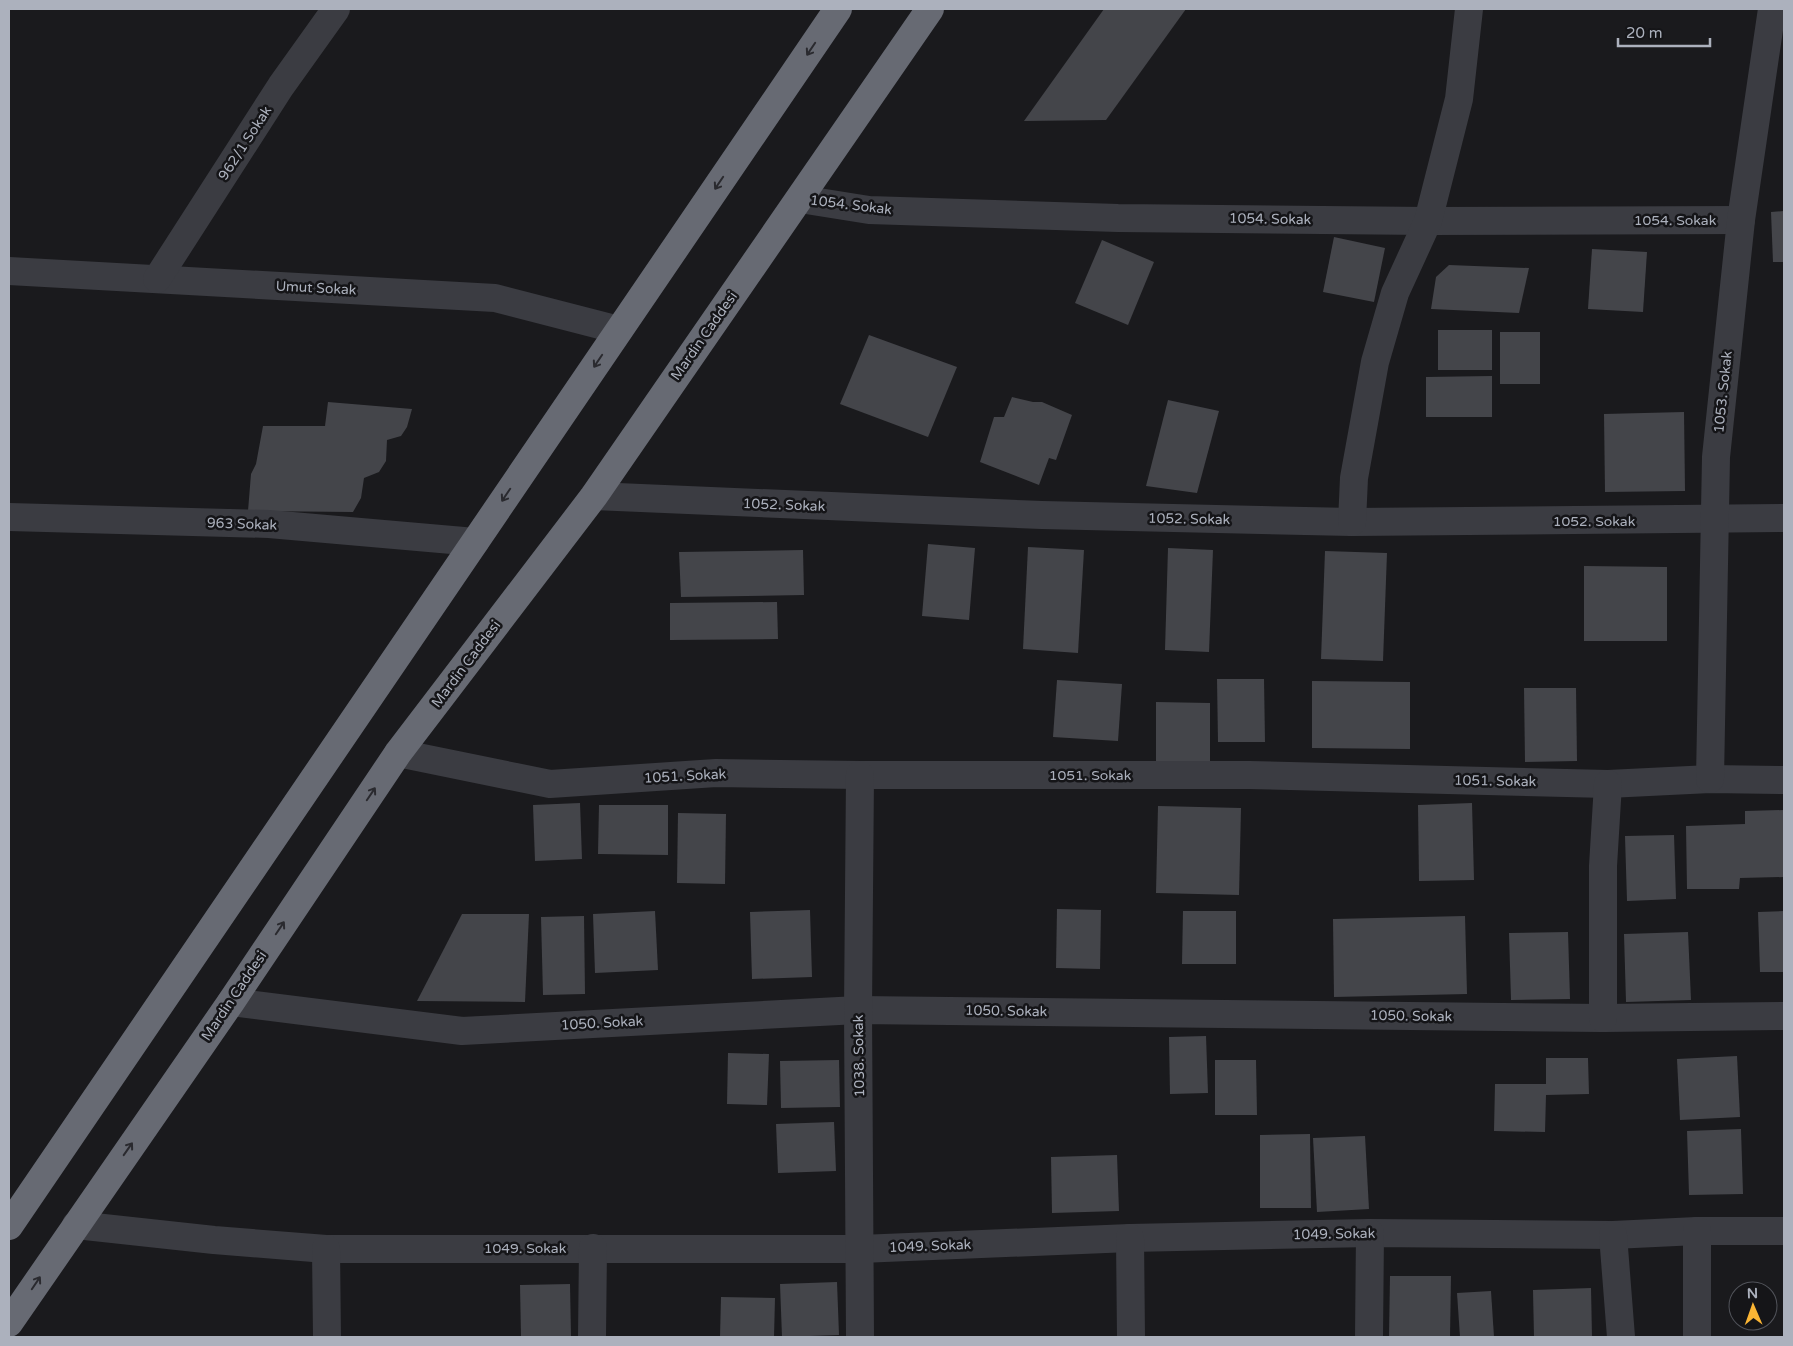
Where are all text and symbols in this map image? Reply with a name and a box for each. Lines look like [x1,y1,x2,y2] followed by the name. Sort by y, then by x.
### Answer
[1618,15,1710,47] scale bar
[1626,24,1663,42] text: 20 m
[806,42,816,56] one-way arrow
[215,102,276,183] street label: 962/1 Sokak
[714,176,724,190] one-way arrow
[809,192,893,219] street label: 1054. Sokak
[1229,210,1312,228] street label: 1054. Sokak
[1634,212,1717,229] street label: 1054. Sokak
[275,277,357,299] street label: Umut Sokak
[667,288,741,384] street label: Mardin Caddesi
[1710,350,1736,434] street label: 1053. Sokak
[593,354,603,368] one-way arrow
[501,488,511,502] one-way arrow
[742,495,826,515] street label: 1052. Sokak
[1148,510,1231,528] street label: 1052. Sokak
[1553,513,1636,530] street label: 1052. Sokak
[207,514,278,534] street label: 963 Sokak
[428,617,504,711] street label: Mardin Caddesi
[643,765,727,787] street label: 1051. Sokak
[1049,767,1132,784] street label: 1051. Sokak
[1454,772,1537,790] street label: 1051. Sokak
[366,787,376,801] one-way arrow
[275,922,285,936] one-way arrow
[198,948,270,1044] street label: Mardin Caddesi
[965,1002,1048,1020] street label: 1050. Sokak
[1370,1007,1453,1025] street label: 1050. Sokak
[560,1012,644,1034] street label: 1050. Sokak
[850,1014,868,1097] street label: 1038. Sokak
[123,1142,133,1156] one-way arrow
[1293,1225,1376,1243] street label: 1049. Sokak
[888,1236,972,1256] street label: 1049. Sokak
[484,1240,567,1257] street label: 1049. Sokak
[31,1276,41,1290] one-way arrow
[1728,1281,1778,1331] north arrow
[1747,1285,1758,1302] text: N

